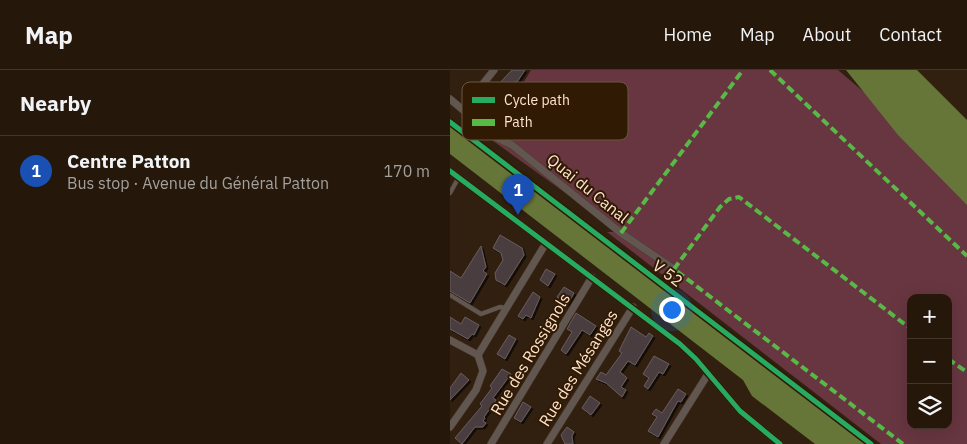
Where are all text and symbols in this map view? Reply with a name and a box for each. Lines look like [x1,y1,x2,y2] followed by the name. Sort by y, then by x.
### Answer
[25,19,73,51] text: Map
[664,23,712,46] text: Home
[740,23,775,46] text: Map
[803,23,851,46] text: About
[879,23,942,46] text: Contact
[462,82,628,140] legend
[20,89,91,117] text: Nearby
[504,91,570,109] text: Cycle path
[504,113,533,131] text: Path
[67,149,191,173] text: Centre Patton
[543,149,633,227] street label: Quai du Canal
[31,161,41,181] text: 1
[383,161,430,181] text: 170 m
[67,173,329,193] text: Bus stop · Avenue du Général Patton
[502,174,534,215] pin: 1
[649,255,687,291] street label: V 52
[486,289,574,419] street label: Rue des Rossignols
[907,294,952,429] map controls
[907,294,952,339] button: +
[659,297,685,323] your location
[534,306,622,430] street label: Rue des Mésanges
[907,339,952,384] button: −
[907,384,952,429] button: layers

